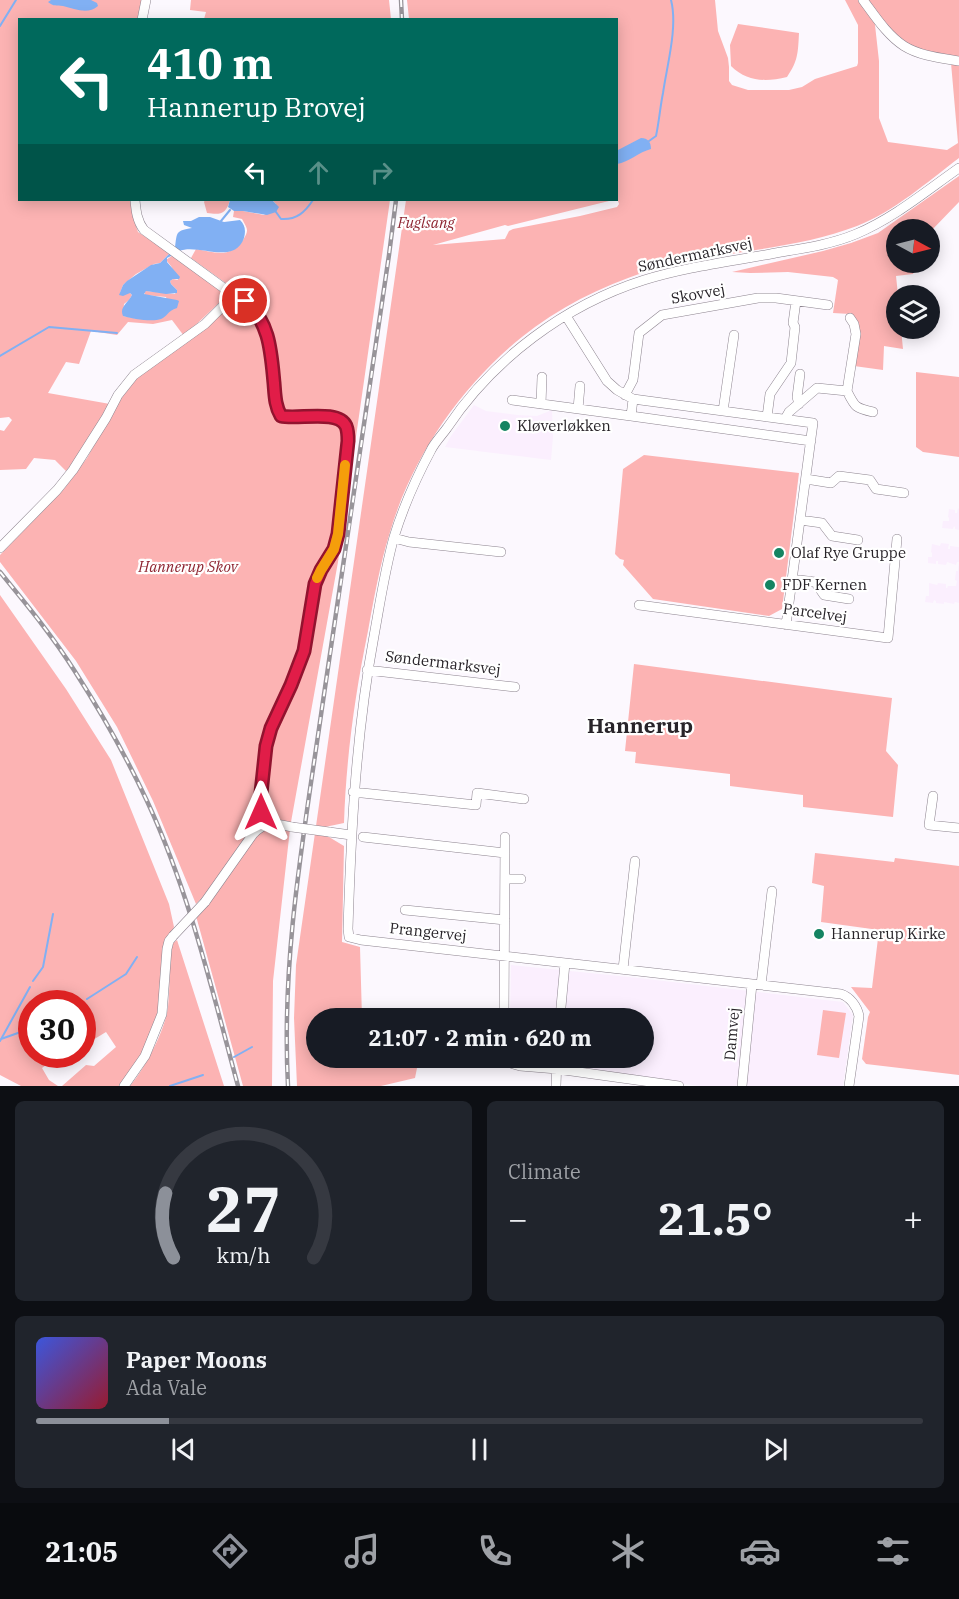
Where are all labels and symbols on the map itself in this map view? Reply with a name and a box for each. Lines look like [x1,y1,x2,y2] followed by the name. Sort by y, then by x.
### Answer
[396,213,455,232] park label: Fuglsang
[886,219,940,273] north arrow
[636,233,754,276] street label: Søndermarksvej
[219,275,270,326] pin
[669,279,726,308] street label: Skovvej
[517,416,611,435] place label: Kløverløkken
[498,419,512,433] marker: Kløverløkken
[791,543,906,562] place label: Olaf Rye Gruppe
[772,546,786,560] marker: Olaf Rye Gruppe
[137,557,239,576] park label: Hannerup Skov
[782,575,867,594] place label: FDF Kernen
[763,578,777,592] marker: FDF Kernen
[782,599,848,626] street label: Parcelvej
[384,646,502,679] street label: Søndermarksvej
[587,711,693,739] district label: Hannerup
[229,780,293,844] position arrow
[389,918,467,945] street label: Prangervej
[831,924,946,943] place label: Hannerup Kirke
[812,927,826,941] marker: Hannerup Kirke
[18,990,96,1068] speed limit sign: 30
[720,1007,743,1061] street label: Damvej

